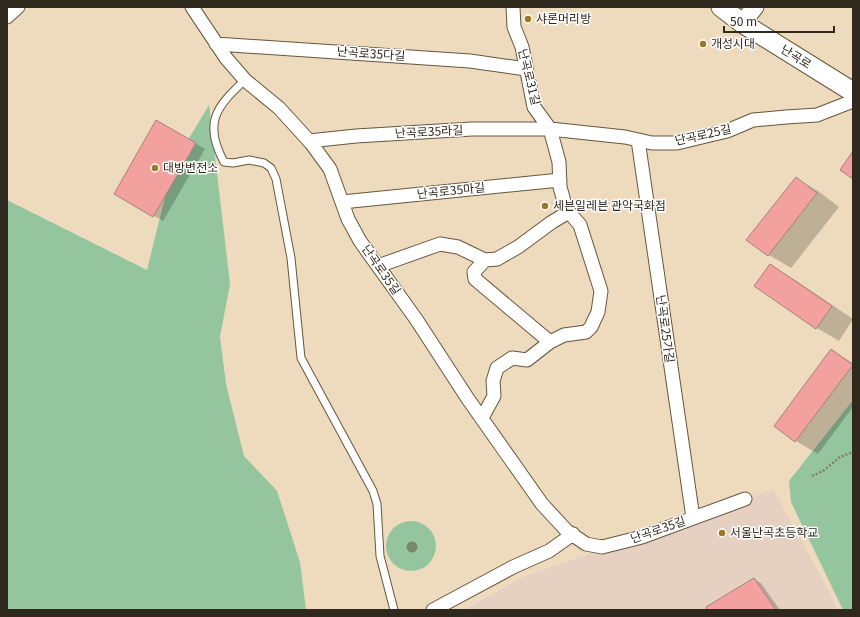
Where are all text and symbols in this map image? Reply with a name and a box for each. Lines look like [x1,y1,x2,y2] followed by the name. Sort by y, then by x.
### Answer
[724,8,834,34] scale bar
[536,9,591,26] place label: 샤론머리방
[730,12,757,29] text: 50 m
[523,14,533,24] marker: 샤론머리방
[711,34,755,51] place label: 개성시대
[698,39,708,49] marker: 개성시대
[778,40,815,72] street label: 난곡로
[336,42,406,63] street label: 난곡로35다길
[515,47,546,107] street label: 난곡로31길
[673,119,733,148] street label: 난곡로25길
[394,120,464,141] street label: 난곡로35라길
[163,158,218,175] place label: 대방변전소
[150,163,160,173] marker: 대방변전소
[416,177,486,202] street label: 난곡로35마길
[553,196,666,213] place label: 세븐일레븐 관악국화점
[540,201,550,211] marker: 세븐일레븐 관악국화점
[359,241,406,298] street label: 난곡로35길
[653,294,680,364] street label: 난곡로25가길
[628,511,687,546] street label: 난곡로35길
[730,523,818,540] place label: 서울난곡초등학교
[717,528,727,538] marker: 서울난곡초등학교

